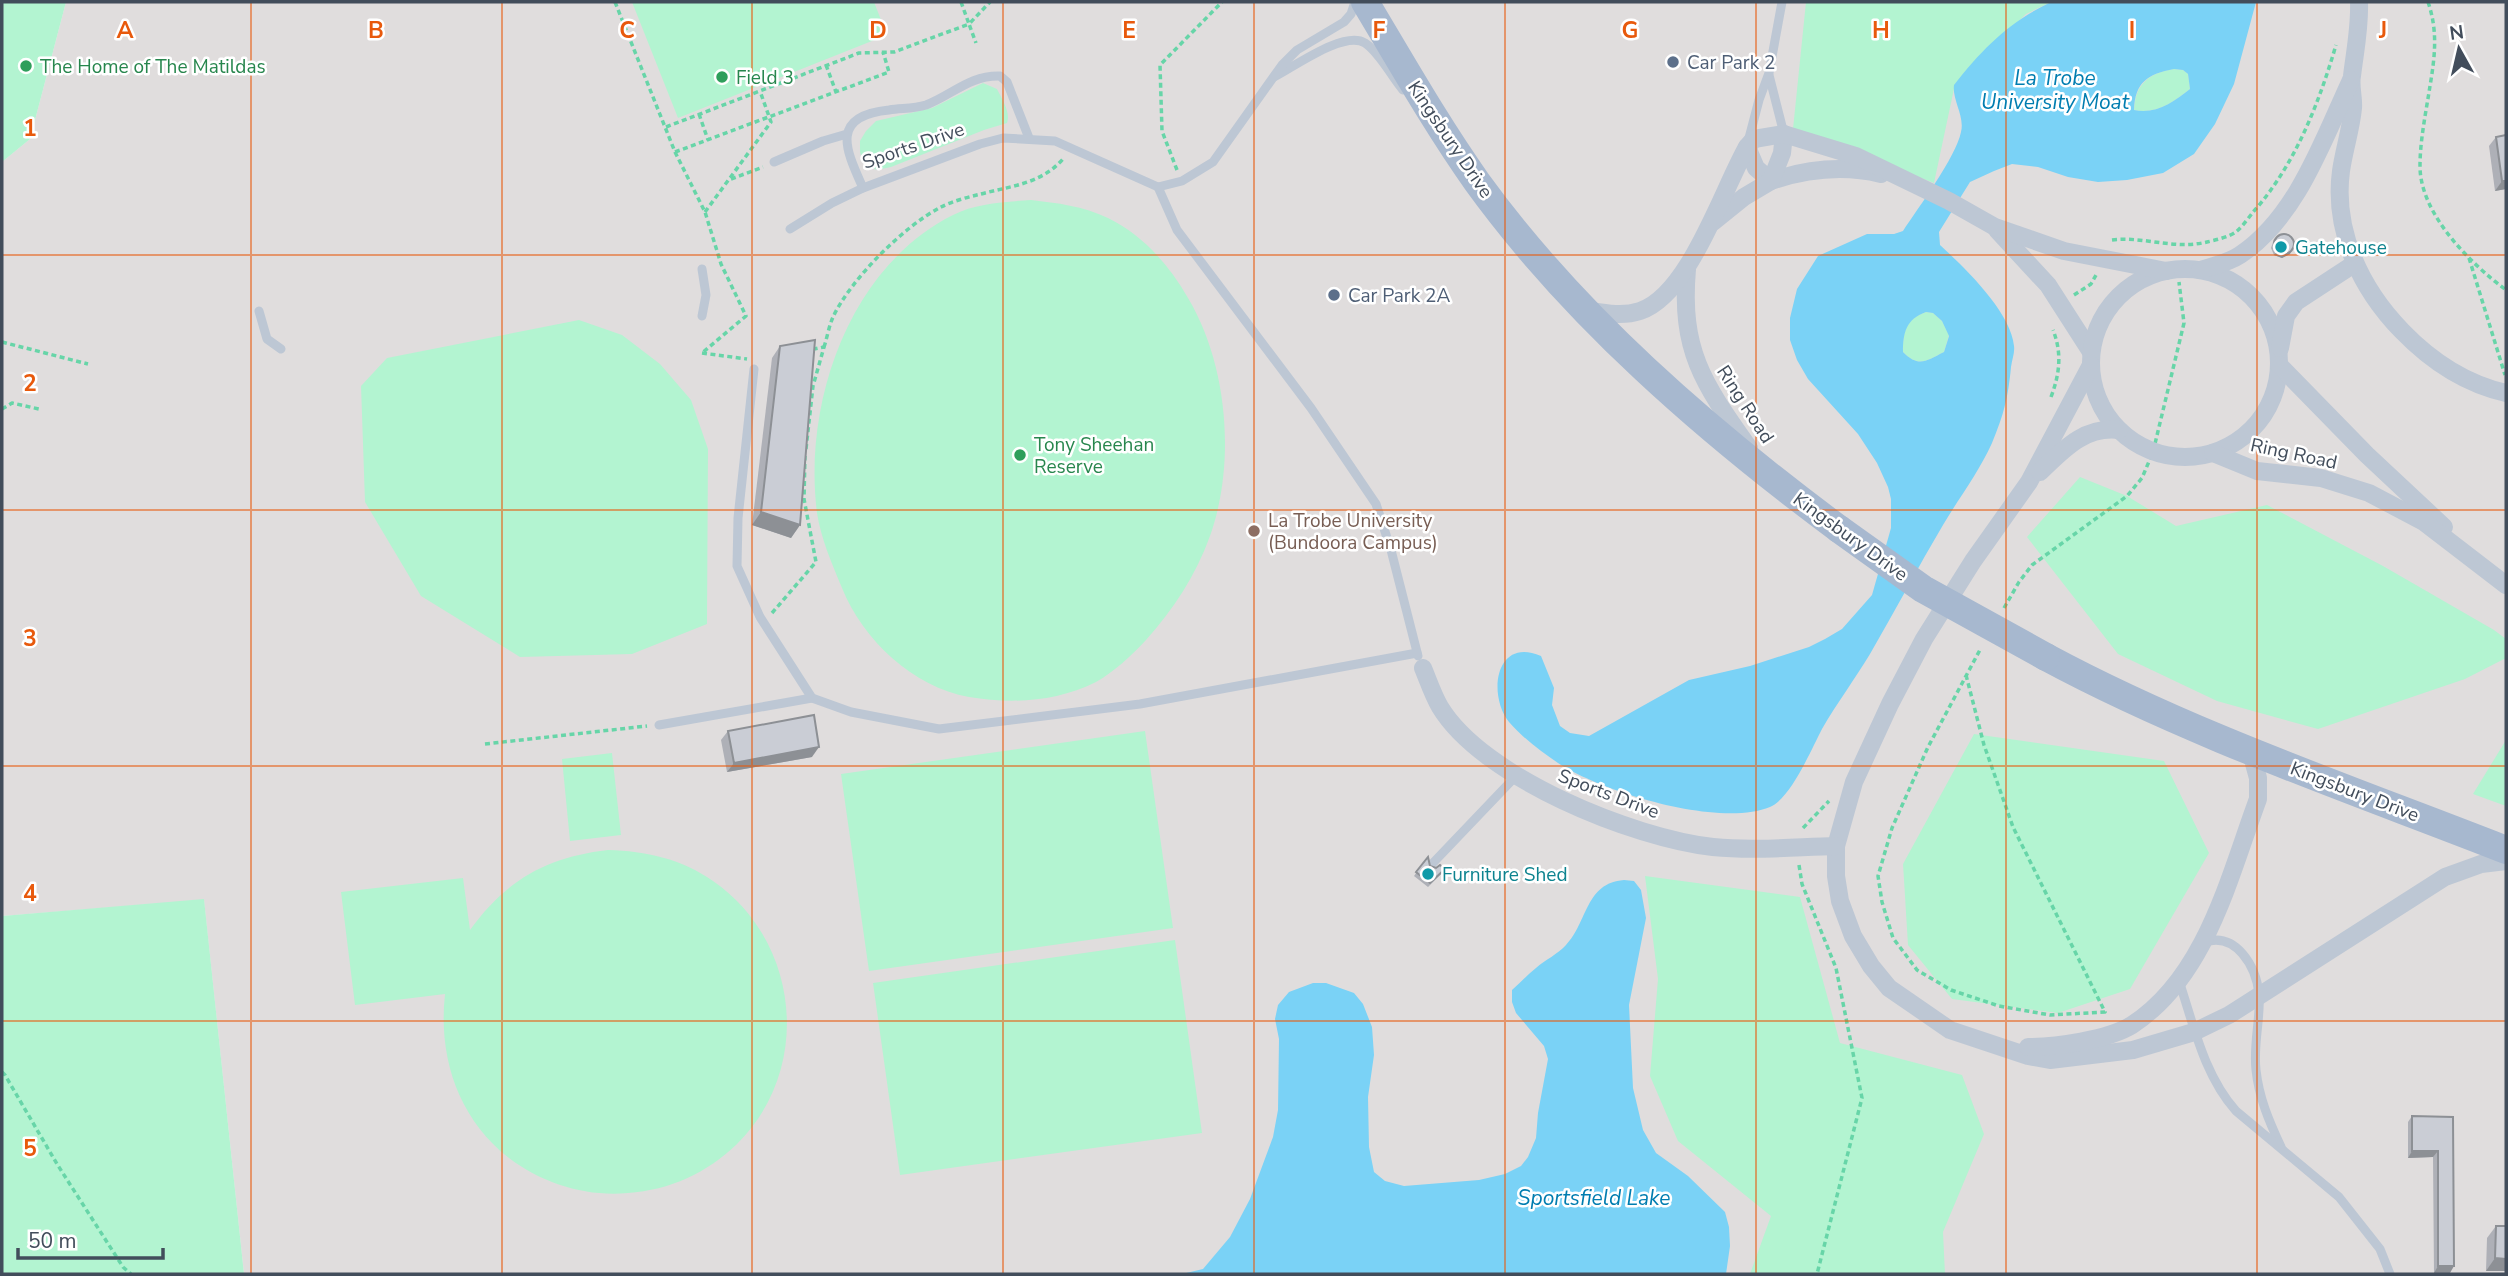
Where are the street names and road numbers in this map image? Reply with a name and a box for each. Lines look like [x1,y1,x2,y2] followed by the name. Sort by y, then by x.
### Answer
[1401,76,1499,203] street label: Kingsbury Drive
[859,116,968,176] street label: Sports Drive
[1710,361,1780,449] street label: Ring Road
[2248,432,2340,476] street label: Ring Road
[1788,486,1913,587] street label: Kingsbury Drive
[2286,755,2423,828] street label: Kingsbury Drive
[1554,763,1663,825] street label: Sports Drive

